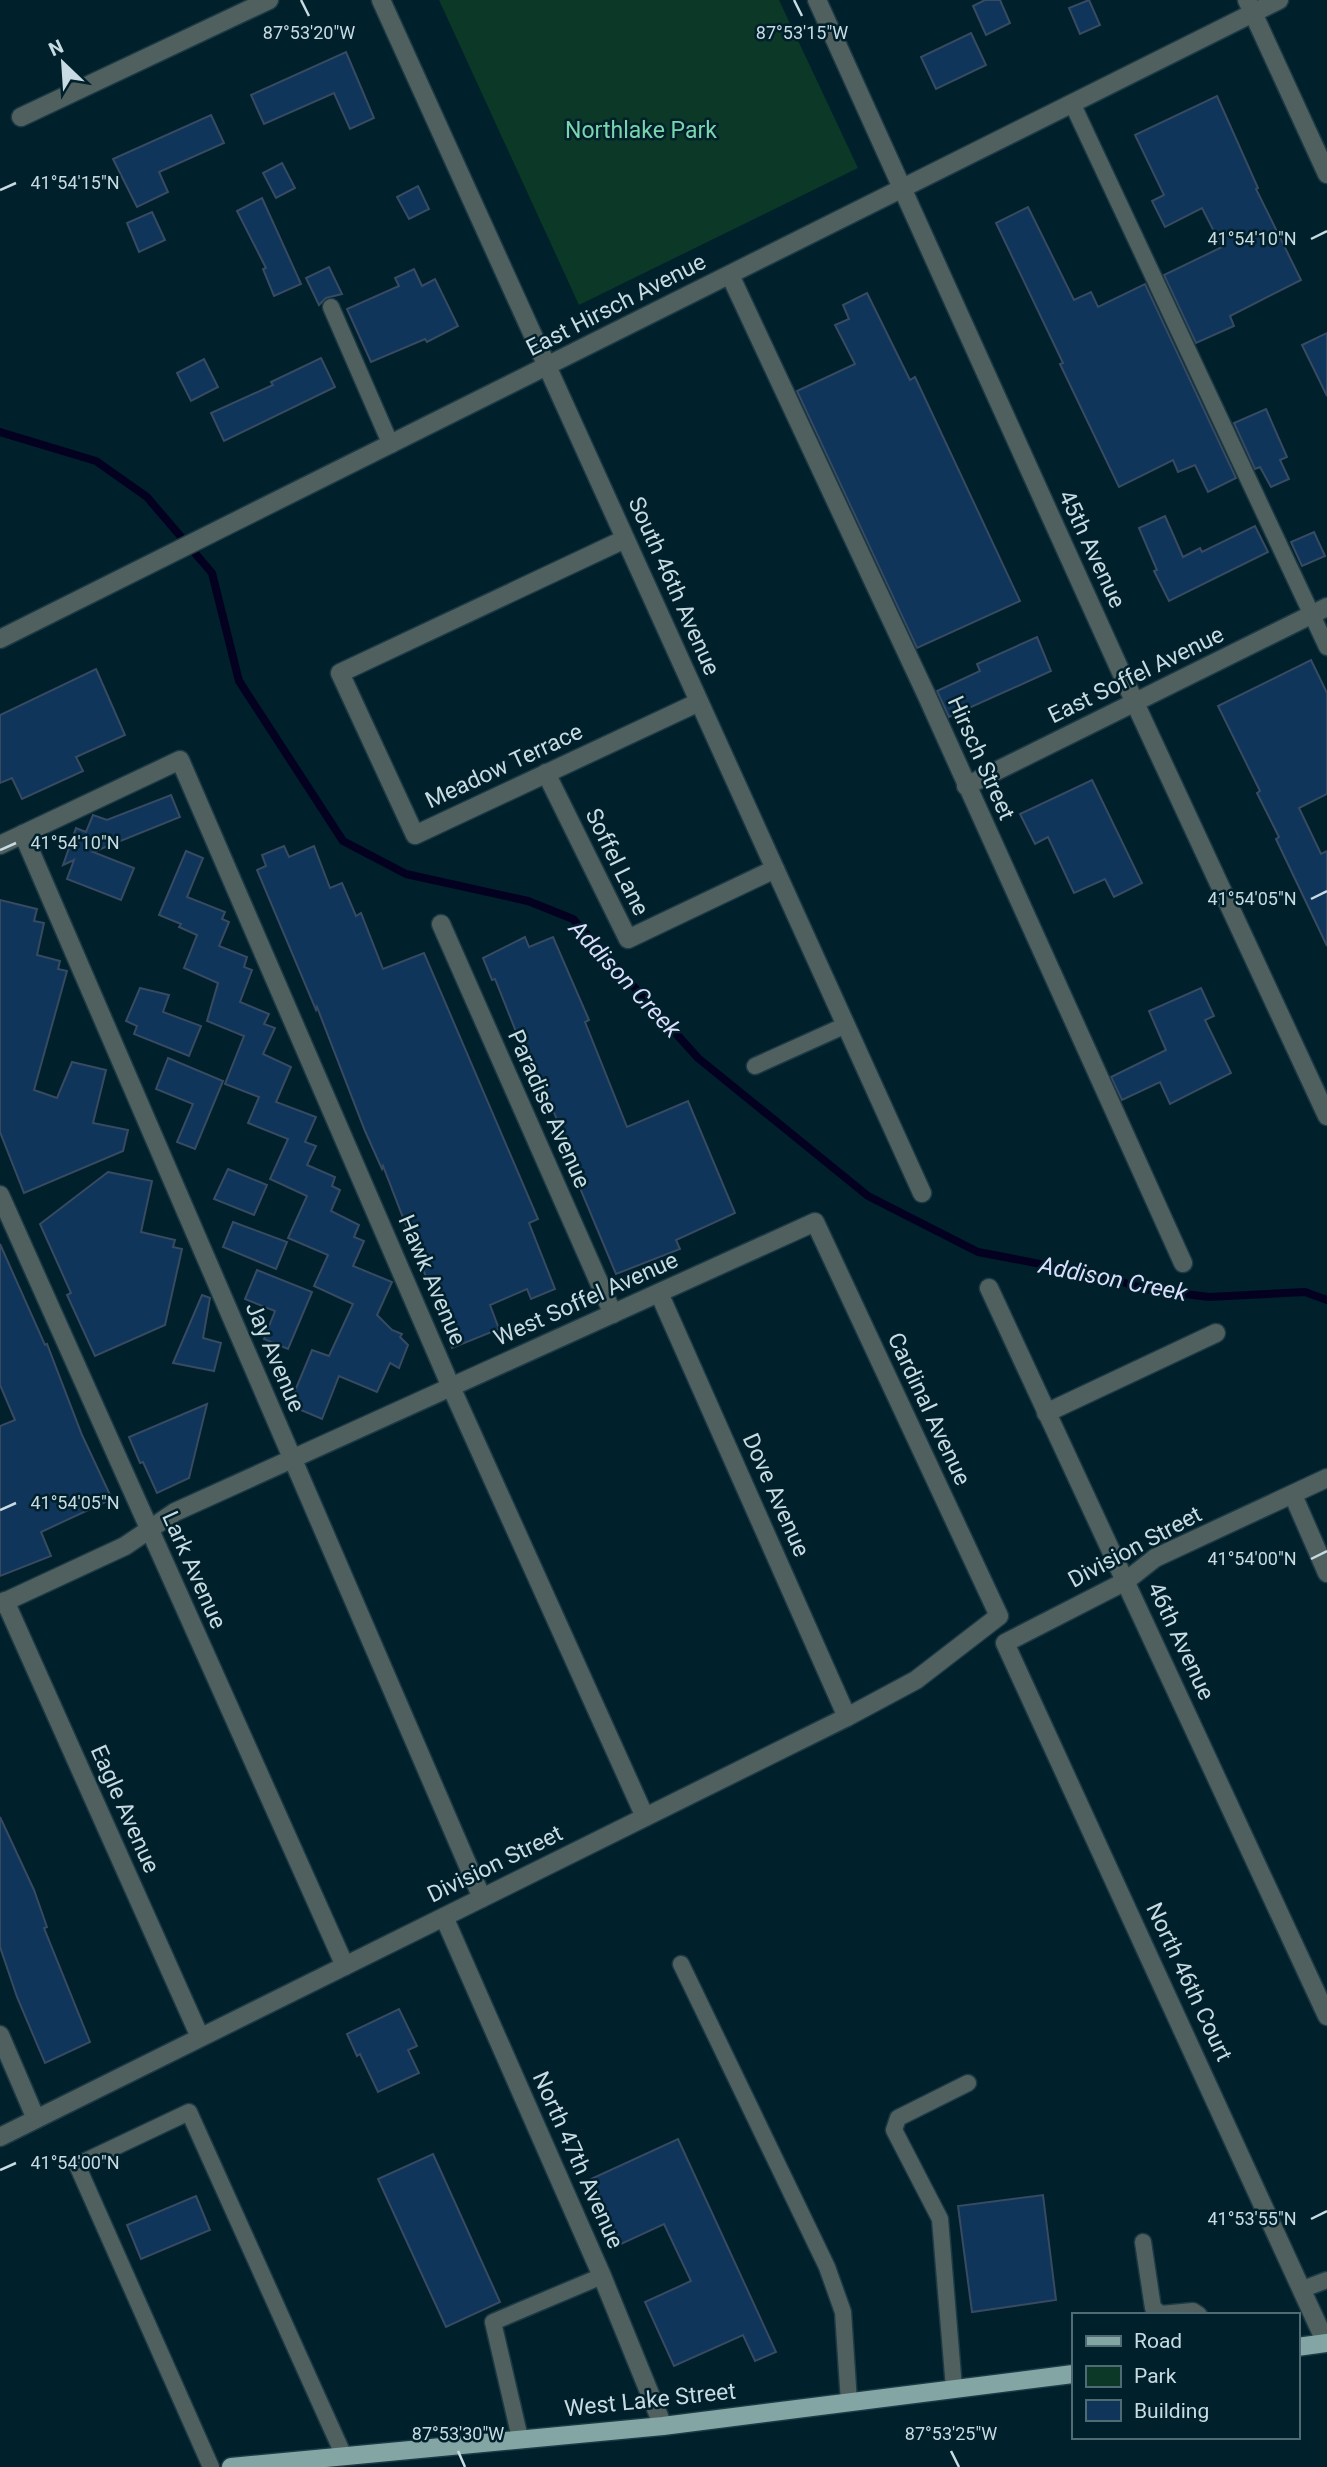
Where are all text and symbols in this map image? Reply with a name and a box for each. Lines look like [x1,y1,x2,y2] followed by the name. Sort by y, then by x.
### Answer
[263,22,355,43] text: 87°53'20"W
[756,22,848,43] text: 87°53'15"W
[28,28,98,98] north arrow
[45,35,67,61] text: N
[565,117,717,144] park label: Northlake Park
[30,172,120,193] text: 41°54'15"N
[1207,228,1297,249] text: 41°54'10"N
[522,248,710,362] street label: East Hirsch Avenue
[1053,486,1131,612] street label: 45th Avenue
[623,493,725,679] street label: South 46th Avenue
[1044,621,1228,729] street label: East Soffel Avenue
[942,692,1020,824] street label: Hirsch Street
[421,718,587,814] street label: Meadow Terrace
[579,804,655,920] street label: Soffel Lane
[30,832,120,853] text: 41°54'10"N
[1207,888,1297,909] text: 41°54'05"N
[563,914,687,1044] water label: Addison Creek
[502,1026,596,1192] street label: Paradise Avenue
[392,1211,472,1349] street label: Hawk Avenue
[490,1246,682,1352] street label: West Soffel Avenue
[1036,1251,1191,1307] water label: Addison Creek
[240,1298,310,1416] street label: Jay Avenue
[882,1328,976,1490] street label: Cardinal Avenue
[737,1429,815,1561] street label: Dove Avenue
[30,1492,120,1513] text: 41°54'05"N
[1064,1501,1206,1593] street label: Division Street
[156,1507,232,1633] street label: Lark Avenue
[1207,1548,1297,1569] text: 41°54'00"N
[1142,1578,1220,1704] street label: 46th Avenue
[85,1741,165,1877] street label: Eagle Avenue
[423,1820,567,1908] street label: Division Street
[1140,1898,1238,2066] street label: North 46th Court
[527,2067,629,2253] street label: North 47th Avenue
[30,2152,120,2173] text: 41°54'00"N
[1207,2208,1297,2229] text: 41°53'55"N
[1072,2313,1299,2439] legend
[1134,2329,1182,2353] text: Road
[1134,2364,1177,2388] text: Park
[563,2378,737,2422] street label: West Lake Street
[1134,2399,1209,2423] text: Building
[412,2423,504,2444] text: 87°53'30"W
[905,2423,997,2444] text: 87°53'25"W

